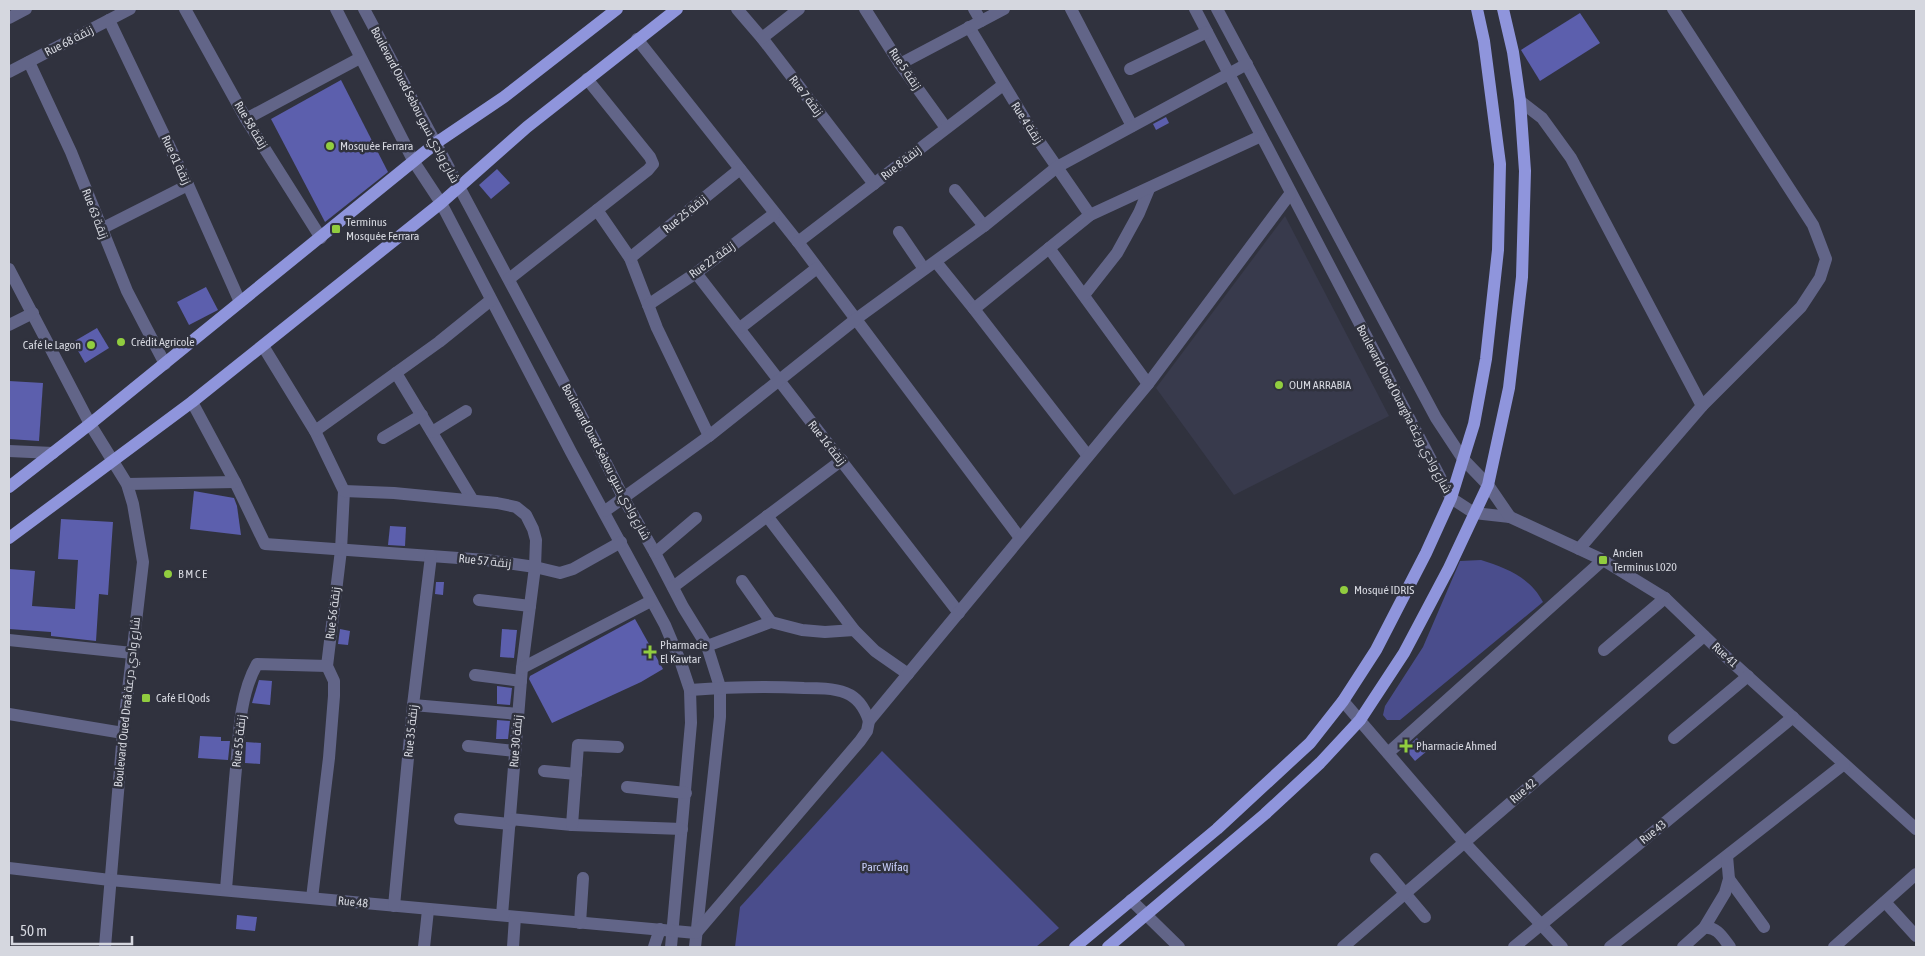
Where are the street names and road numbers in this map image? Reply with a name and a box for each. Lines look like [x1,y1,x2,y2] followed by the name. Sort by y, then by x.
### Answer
[42,23,96,59] street label: Rue 68 زنقة
[365,25,462,187] street label: Boulevard Oued Sebou شارع وادي سبو
[886,46,924,92] street label: Rue 5 زنقة
[786,73,826,119] street label: Rue 7 زنقة
[231,99,271,151] street label: Rue 58 زنقة
[1008,99,1046,147] street label: Rue 4 زنقة
[159,133,193,187] street label: Rue 61 زنقة
[878,143,924,183] street label: Rue 8 زنقة
[79,187,111,241] street label: Rue 63 زنقة
[660,192,710,236] street label: Rue 25 زنقة
[687,239,737,281] street label: Rue 22 زنقة
[1351,322,1455,497] street label: Boulevard Oued Ouargha شارع وادي ورغة
[556,382,653,544] street label: Boulevard Oued Sebou شارع وادي سبو
[805,418,849,468] street label: Rue 16 زنقة
[458,551,512,571] street label: Rue 57 زنقة
[323,586,343,640] street label: Rue 56 زنقة
[111,616,146,788] street label: Boulevard Oued Draâ شارع وادي درعة
[1709,640,1741,671] street label: Rue 41
[401,704,421,758] street label: Rue 35 زنقة
[229,714,249,768] street label: Rue 55 زنقة
[507,714,525,768] street label: Rue 30 زنقة
[1507,776,1539,806] street label: Rue 42
[1637,817,1669,847] street label: Rue 43
[337,893,369,911] street label: Rue 48

